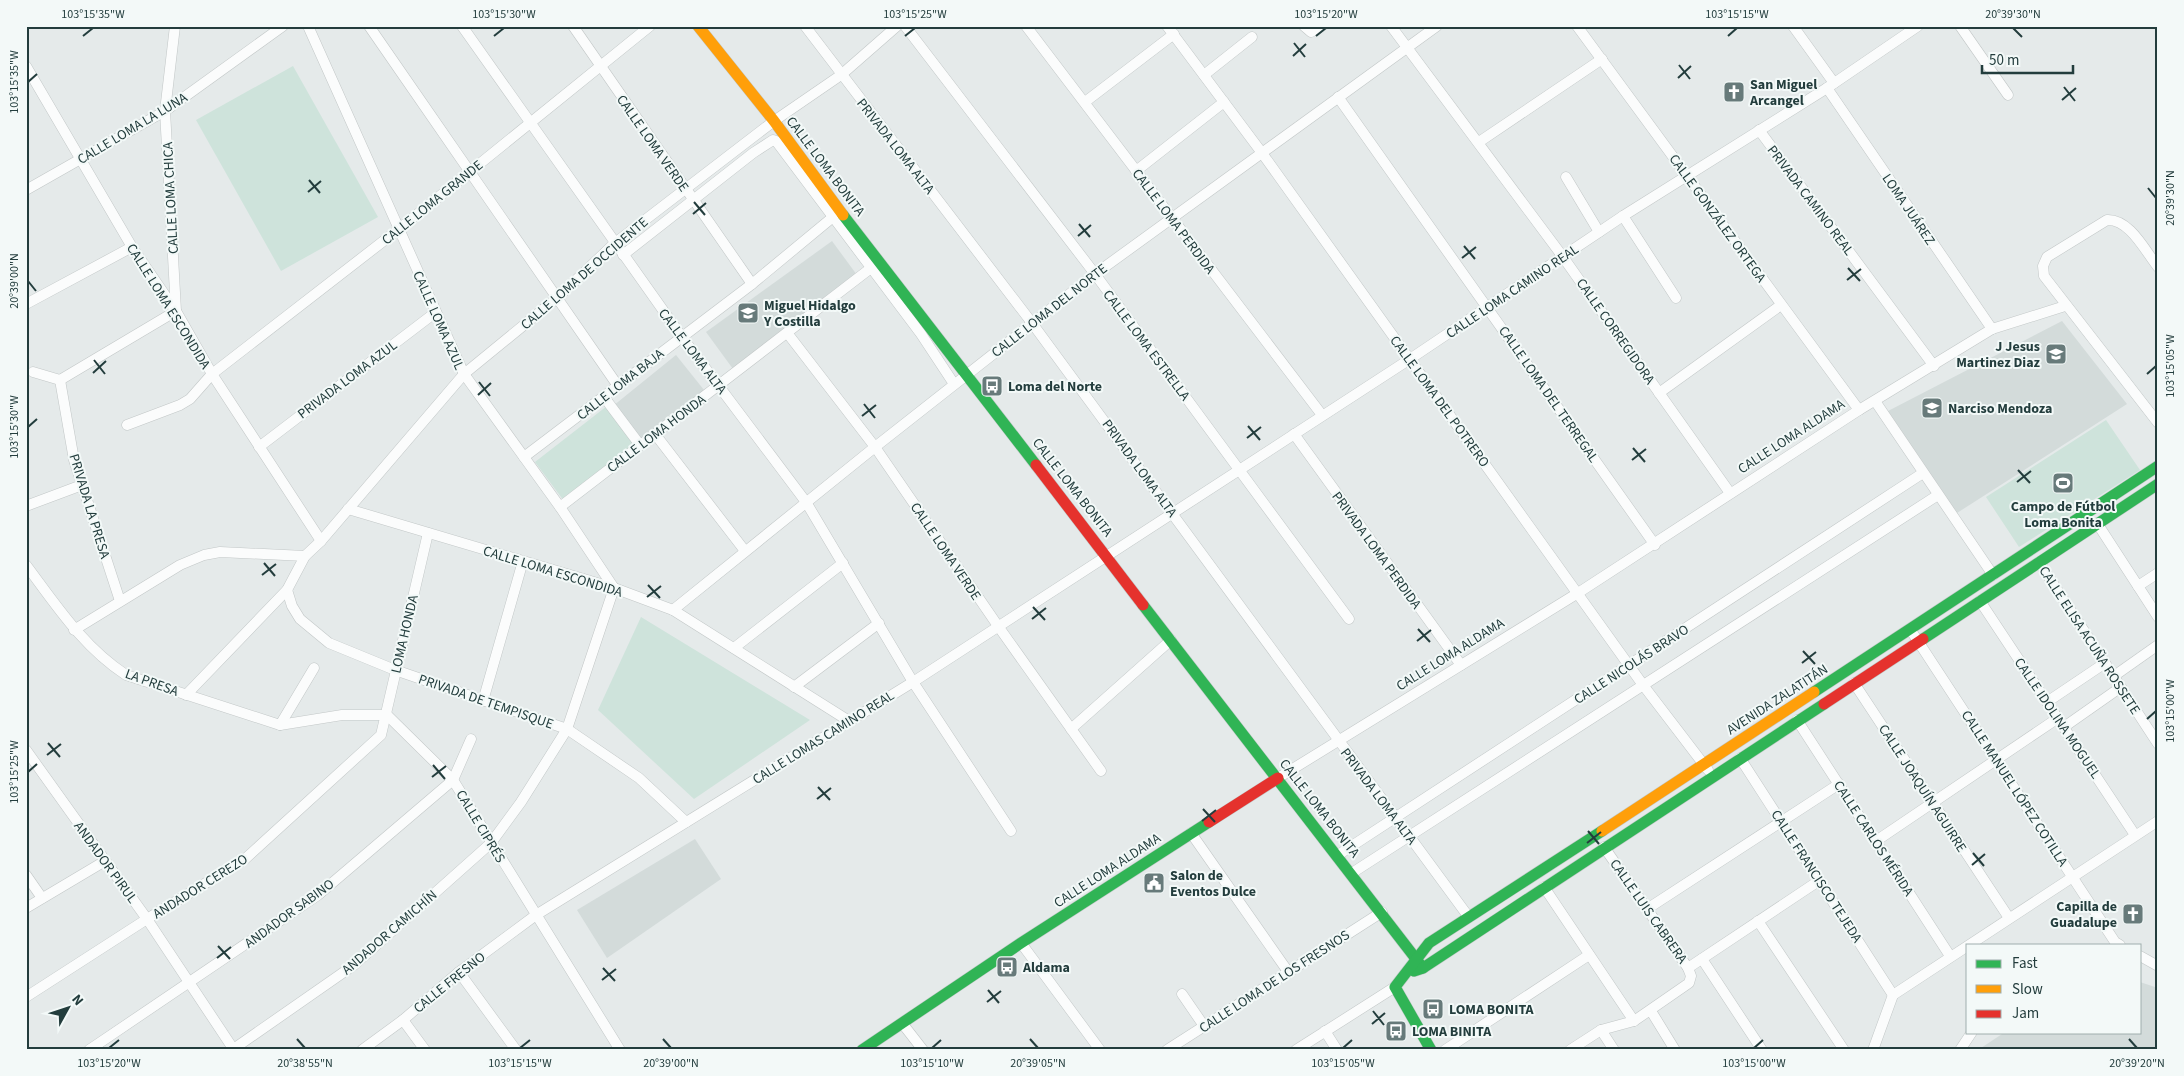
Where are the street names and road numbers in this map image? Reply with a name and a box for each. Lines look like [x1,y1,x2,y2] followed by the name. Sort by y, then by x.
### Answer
[74,88,192,170] street label: CALLE LOMA LA LUNA
[611,91,693,196] street label: CALLE LOMA VERDE
[851,94,939,199] street label: PRIVADA LOMA ALTA
[781,112,870,221] street label: CALLE LOMA BONITA
[158,141,184,254] street label: CALLE LOMA CHICA
[1762,141,1858,260] street label: PRIVADA CAMINO REAL
[1664,150,1771,287] street label: CALLE GONZÁLEZ ORTEGA
[378,156,487,250] street label: CALLE LOMA GRANDE
[1127,165,1220,279] street label: CALLE LOMA PERDIDA
[1877,170,1939,249] street label: LOMA JUÁREZ
[517,213,653,335] street label: CALLE LOMA DE OCCIDENTE
[121,240,215,374] street label: CALLE LOMA ESCONDIDA
[1442,240,1583,344] street label: CALLE LOMA CAMINO REAL
[987,259,1112,362] street label: CALLE LOMA DEL NORTE
[407,268,469,373] street label: CALLE LOMA AZUL
[1571,275,1660,389] street label: CALLE CORREGIDORA
[1098,286,1195,406] street label: CALLE LOMA ESTRELLA
[653,304,731,399] street label: CALLE LOMA ALTA
[1493,322,1603,467] street label: CALLE LOMA DEL TERREGAL
[1385,332,1494,471] street label: CALLE LOMA DEL POTRERO
[294,336,402,424] street label: PRIVADA LOMA AZUL
[573,344,669,425] street label: CALLE LOMA BAJA
[603,390,711,478] street label: CALLE LOMA HONDA
[1734,394,1849,479] street label: CALLE LOMA ALDAMA
[1097,416,1182,522] street label: PRIVADA LOMA ALTA
[1027,434,1117,542] street label: CALLE LOMA BONITA
[64,451,115,562] street label: PRIVADA LA PRESA
[1327,488,1426,614] street label: PRIVADA LOMA PERDIDA
[905,499,985,605] street label: CALLE LOMA VERDE
[481,541,625,603] street label: CALLE LOMA ESCONDIDA
[2034,562,2145,719] street label: CALLE ELISA ACUÑA ROSSETE
[386,593,424,675] street label: LOMA HONDA
[1393,613,1509,696] street label: CALLE LOMA ALDAMA
[1570,620,1693,710] street label: CALLE NICOLÁS BRAVO
[2009,654,2105,783] street label: CALLE IDOLINA MOGUEL
[1723,660,1832,740] street label: AVENIDA ZALATITÁN
[122,664,182,702] street label: LA PRESA
[415,669,556,734] street label: PRIVADA DE TEMPISQUE
[749,686,898,790] street label: CALLE LOMAS CAMINO REAL
[1956,707,2072,871] street label: CALLE MANUEL LÓPEZ COTILLA
[1873,721,1971,856] street label: CALLE JOAQUÍN AGUIRRE
[1335,744,1422,850] street label: PRIVADA LOMA ALTA
[1274,755,1364,863] street label: CALLE LOMA BONITA
[1828,777,1918,901] street label: CALLE CARLOS MÉRIDA
[451,786,510,867] street label: CALLE CIPRÉS
[1766,806,1867,947] street label: CALLE FRANCISCO TEJEDA
[69,818,142,908] street label: ANDADOR PIRUL
[1050,828,1165,913] street label: CALLE LOMA ALDAMA
[149,850,252,924] street label: ANDADOR CEREZO
[1605,855,1692,968] street label: CALLE LUIS CABRERA
[241,874,339,953] street label: ANDADOR SABINO
[338,886,442,980] street label: ANDADOR CAMICHÍN
[1195,926,1354,1038] street label: CALLE LOMA DE LOS FRESNOS
[409,947,490,1018] street label: CALLE FRESNO

